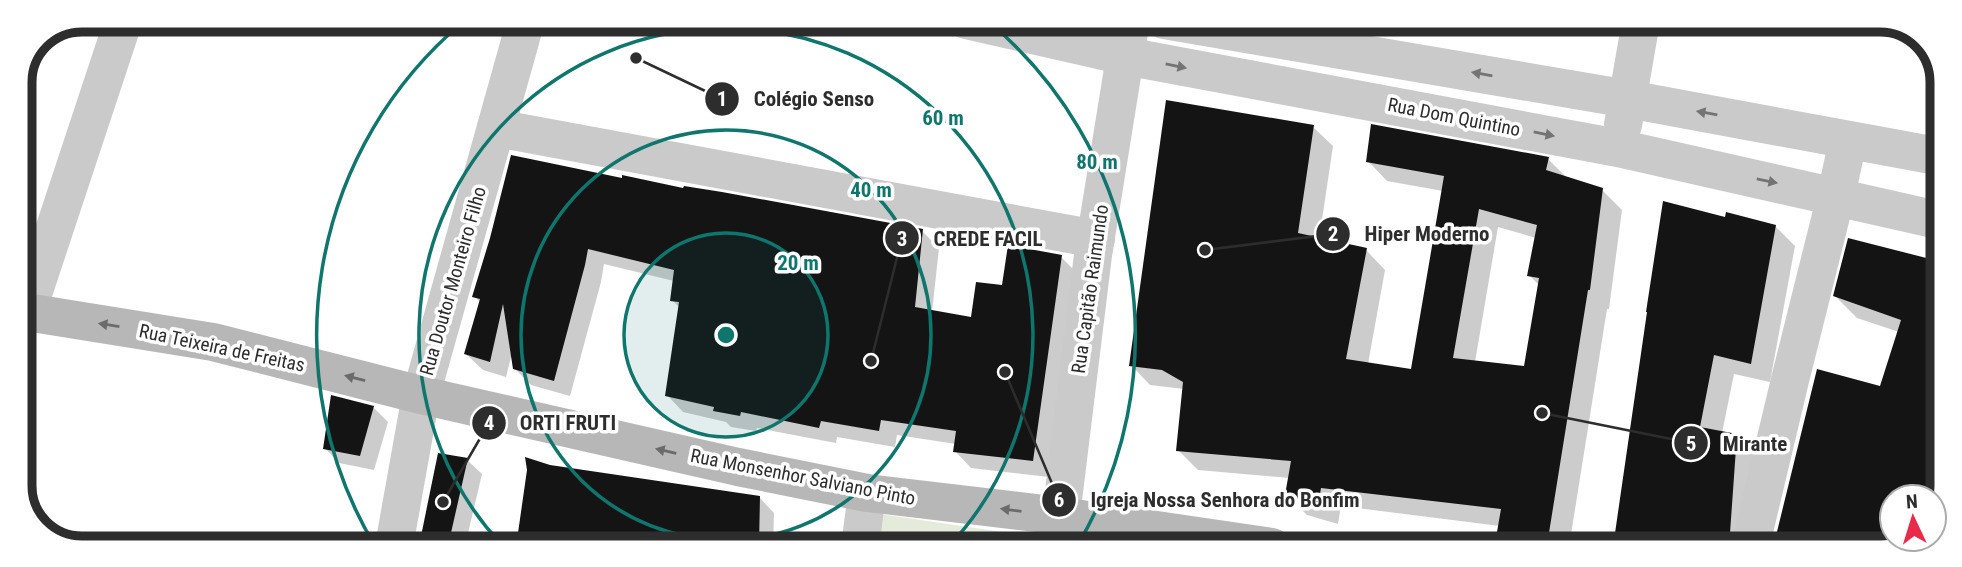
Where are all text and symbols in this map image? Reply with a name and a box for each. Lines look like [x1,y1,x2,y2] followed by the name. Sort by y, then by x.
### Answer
[1165,61,1187,72] one-way arrow
[1471,68,1493,79] one-way arrow
[705,78,888,120] callout: Colégio Senso
[717,87,727,111] text: 1
[754,87,874,111] text: Colégio Senso
[1386,93,1522,141] street label: Rua Dom Quintino
[922,106,964,130] text: 60 m
[1695,108,1717,119] one-way arrow
[1533,129,1555,140] one-way arrow
[1076,150,1118,174] text: 80 m
[1756,175,1778,186] one-way arrow
[850,178,892,202] text: 40 m
[415,184,491,378] street label: Rua Doutor Monteiro Filho
[1067,203,1113,375] street label: Rua Capitão Raimundo
[1316,213,1504,255] callout: Hiper Moderno
[884,217,1056,259] callout: CREDE FACIL
[1328,222,1338,246] text: 2
[1365,222,1490,246] text: Hiper Moderno
[897,227,907,251] text: 3
[934,227,1042,251] text: CREDE FACIL
[777,251,819,275] text: 20 m
[98,319,120,330] one-way arrow
[137,319,307,377] street label: Rua Teixeira de Freitas
[714,323,738,347] centre of rings
[344,372,366,383] one-way arrow
[471,402,631,444] callout: ORTI FRUTI
[484,411,494,435] text: 4
[520,411,616,435] text: ORTI FRUTI
[1673,422,1801,464] callout: Mirante
[1686,432,1696,456] text: 5
[1723,432,1787,456] text: Mirante
[689,444,917,510] street label: Rua Monsenhor Salviano Pinto
[655,445,677,456] one-way arrow
[1042,479,1374,521] callout: Igreja Nossa Senhora do Bonfim
[1878,483,1948,553] north arrow
[1054,488,1064,512] text: 6
[1090,488,1360,512] text: Igreja Nossa Senhora do Bonfim
[1905,490,1918,513] text: N
[999,505,1021,516] one-way arrow

